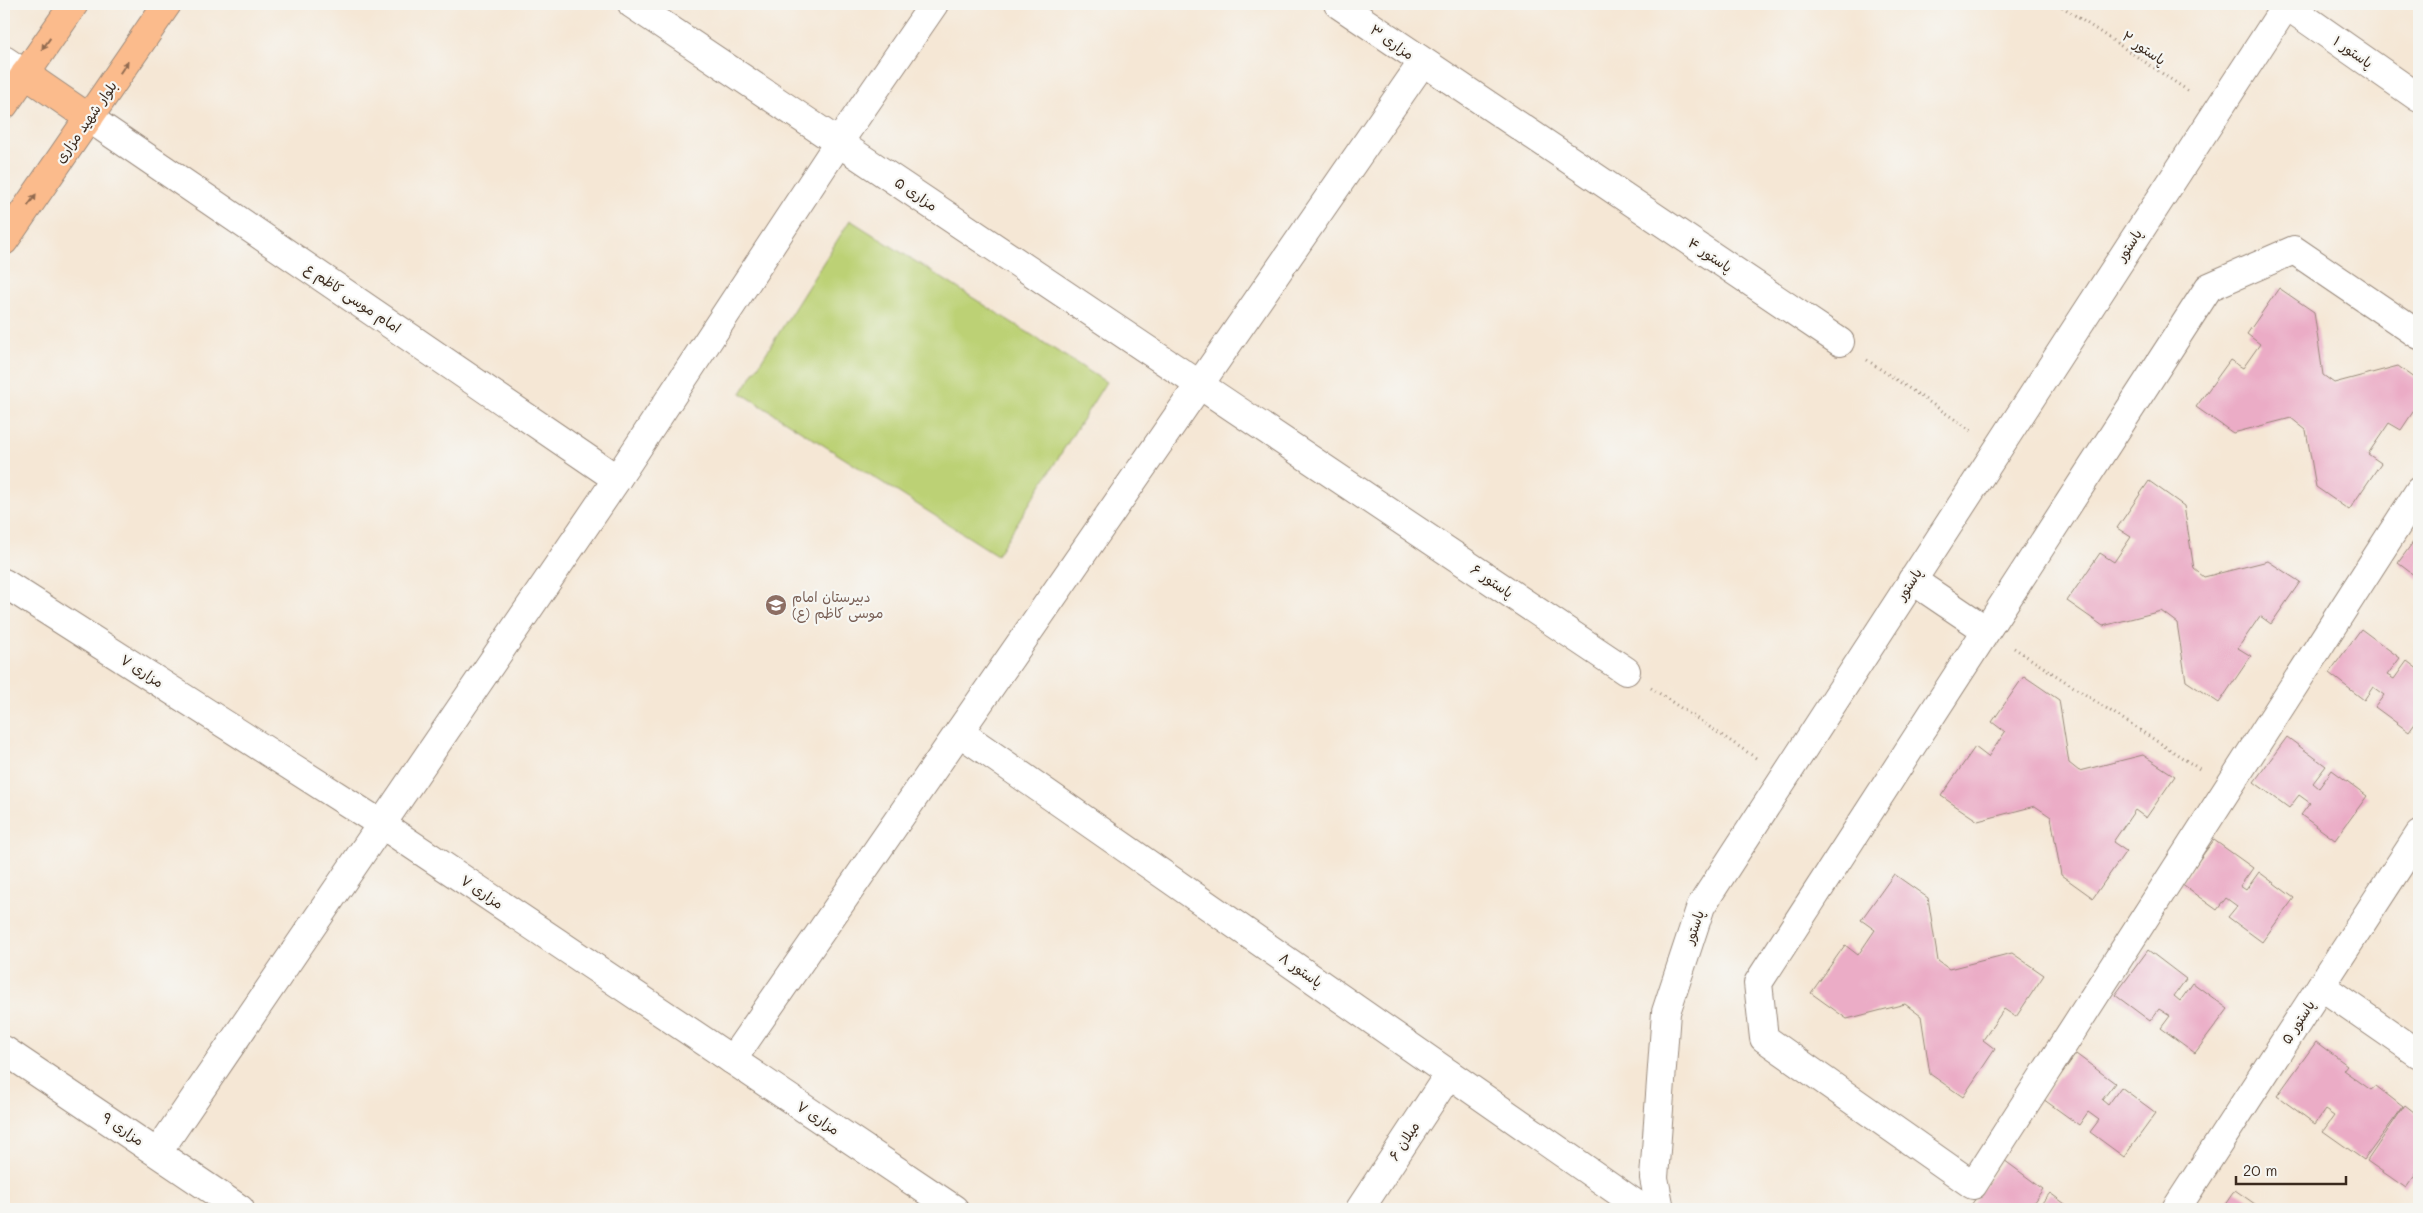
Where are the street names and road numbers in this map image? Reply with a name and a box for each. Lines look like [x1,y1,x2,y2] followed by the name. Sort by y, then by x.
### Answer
[1367,20,1418,64] street label: مزاری ۳
[2118,26,2170,70] street label: پاستور ۲
[2329,31,2377,73] street label: پاستور ۱
[50,77,121,167] street label: بلوار شهید مزاری
[891,172,941,215] street label: مزاری ۵
[2111,225,2147,266] street label: پاستور
[1684,233,1736,277] street label: پاستور ۴
[300,258,405,338] street label: امام موسی کاظم ع
[1467,559,1517,603] street label: پاستور ۶
[1891,564,1927,605] street label: پاستور
[117,650,167,692] street label: مزاری ۷
[457,870,507,913] street label: مزاری ۷
[1679,907,1709,948] street label: پاستور
[1275,948,1327,992] street label: پاستور ۸
[2276,996,2320,1048] street label: پاستور ۵
[793,1096,843,1139] street label: مزاری ۷
[99,1108,148,1150] street label: مزاری ۹
[1384,1117,1423,1164] street label: میلان ۶

